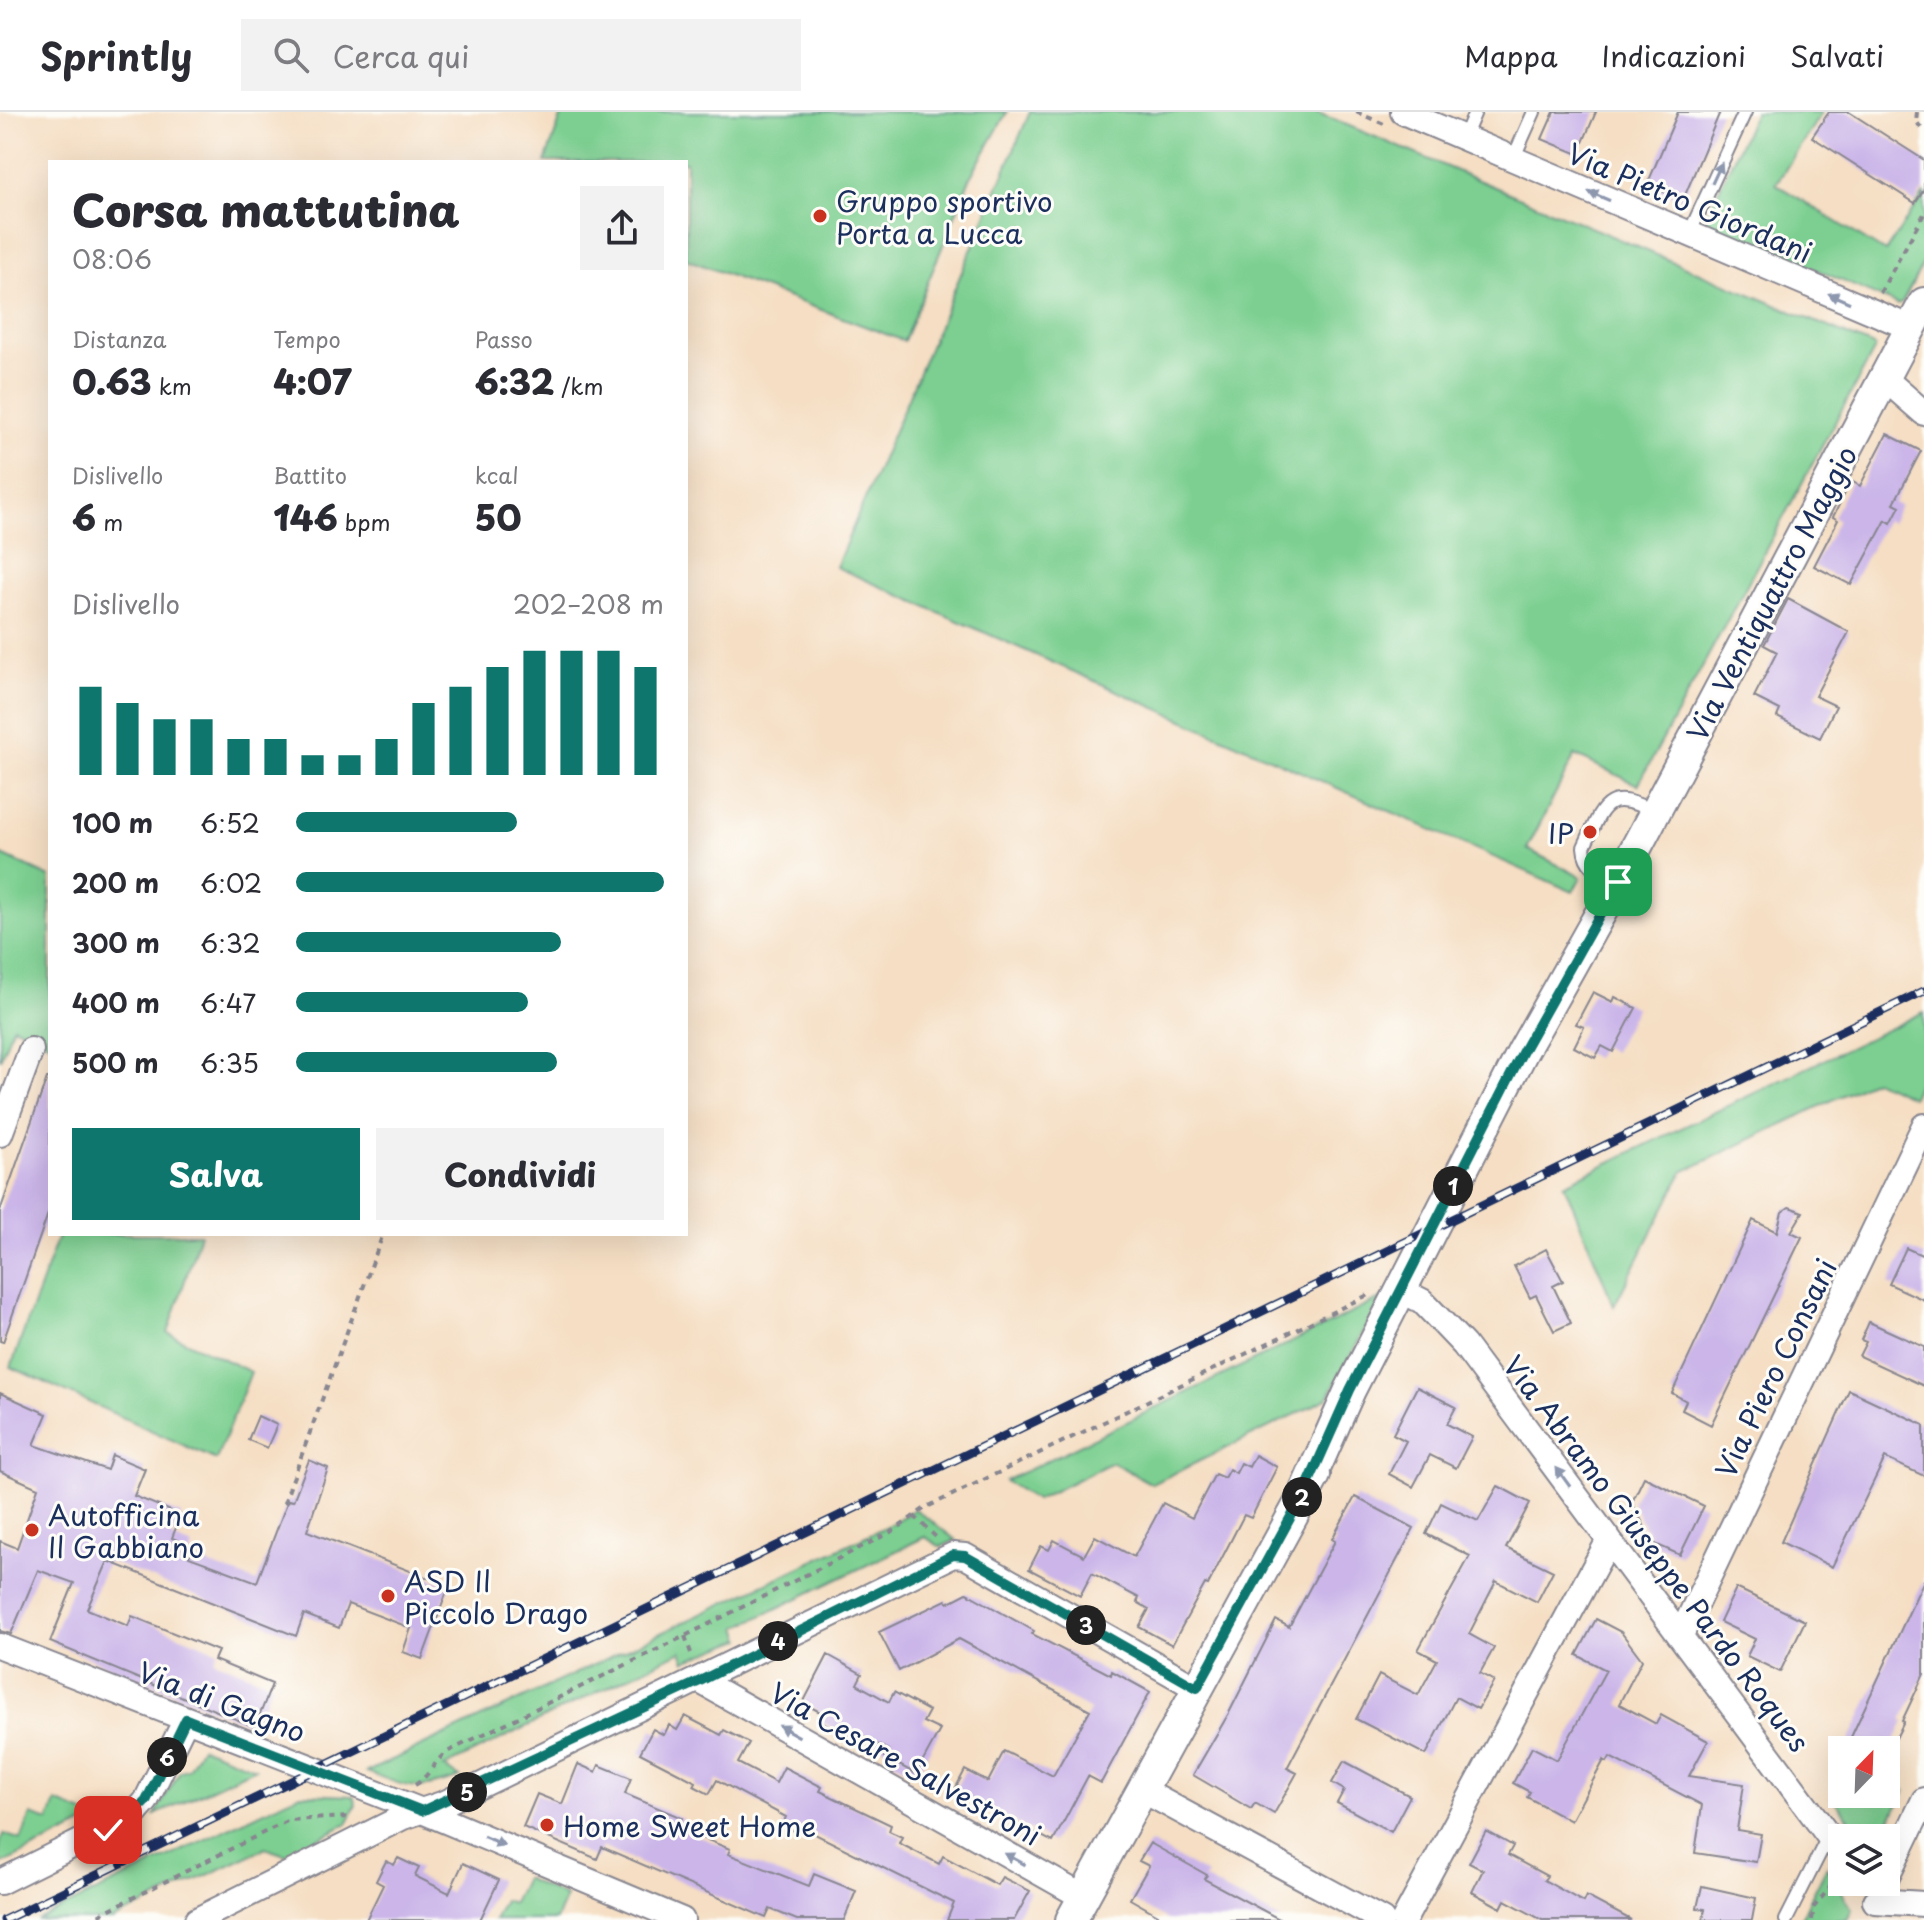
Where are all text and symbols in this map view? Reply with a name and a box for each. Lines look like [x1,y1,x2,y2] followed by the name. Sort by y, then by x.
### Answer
[241,19,801,91] search box
[40,27,193,84] text: Sprintly
[269,33,313,77] icon: search
[333,33,469,78] text: Cerca qui
[1464,34,1558,77] text: Mappa
[1602,34,1746,77] text: Indicazioni
[1790,34,1884,77] text: Salvati
[1561,131,1819,273] street label: Via Pietro Giordani
[1710,161,1724,185] one-way arrow
[72,176,460,242] text: Corsa mattutina
[836,179,1053,254] place label: Gruppo sportivo Porta a Lucca
[580,186,664,270] button: share
[1587,189,1611,202] one-way arrow
[811,207,829,225] marker: Gruppo sportivo Porta a Lucca
[72,239,152,278] text: 08:06
[1827,291,1851,304] one-way arrow
[72,322,167,355] text: Distanza
[273,322,341,355] text: Tempo
[475,322,533,355] text: Passo
[72,355,152,407] text: 0.63
[273,355,352,407] text: 4:07
[475,355,554,407] text: 6:32
[152,369,192,402] text: km
[554,369,603,402] text: /km
[1675,438,1867,748] street label: Via Ventiquattro Maggio
[72,458,163,491] text: Dislivello
[273,458,347,491] text: Battito
[475,458,519,491] text: kcal
[72,491,96,543] text: 6
[273,491,338,543] text: 146
[475,491,521,543] text: 50
[96,505,123,538] text: m
[338,505,391,538] text: bpm
[72,584,180,623] text: Dislivello
[513,584,664,623] text: 202–208 m
[72,803,153,842] text: 100 m
[200,803,260,842] text: 6:52
[1548,811,1574,854] place label: IP
[1581,823,1599,841] marker: IP
[1584,848,1652,916] pin
[1596,860,1640,904] icon: arrive
[72,863,159,902] text: 200 m
[200,863,262,902] text: 6:02
[72,923,160,962] text: 300 m
[200,923,261,962] text: 6:32
[72,983,160,1022] text: 400 m
[200,983,256,1022] text: 6:47
[72,1043,158,1082] text: 500 m
[200,1043,259,1082] text: 6:35
[72,1128,360,1220] button: Salva
[376,1128,664,1220] button: Condividi
[1433,1166,1473,1206] pin: 1
[1448,1169,1458,1202] text: 1
[1703,1251,1847,1485] street label: Via Piero Consani
[1493,1346,1821,1760] street label: Via Abramo Giuseppe Pardo Roques
[1555,1466,1571,1488] one-way arrow
[1282,1477,1322,1517] pin: 2
[1294,1480,1310,1513] text: 2
[48,1493,204,1568] place label: Autofficina Il Gabbiano
[23,1521,41,1539] marker: Autofficina Il Gabbiano
[404,1559,588,1634] place label: ASD Il Piccolo Drago
[379,1587,397,1605] marker: ASD Il Piccolo Drago
[1066,1605,1106,1645] pin: 3
[1079,1608,1093,1641] text: 3
[758,1621,798,1661] pin: 4
[771,1624,785,1657] text: 4
[132,1649,312,1753] street label: Via di Gagno
[763,1670,1049,1856] street label: Via Cesare Salvestroni
[778,1724,800,1738] one-way arrow
[1828,1736,1900,1808] north arrow
[1828,1736,1900,1896] map controls
[147,1737,187,1777] pin: 6
[159,1740,175,1773] text: 6
[447,1772,487,1812] pin: 5
[460,1775,474,1808] text: 5
[74,1796,142,1864] pin
[563,1804,816,1847] place label: Home Sweet Home
[86,1808,130,1852] icon: check
[538,1816,556,1834] marker: Home Sweet Home
[1828,1824,1900,1896] button: layers
[482,1835,506,1848] one-way arrow
[1004,1852,1026,1866] one-way arrow

